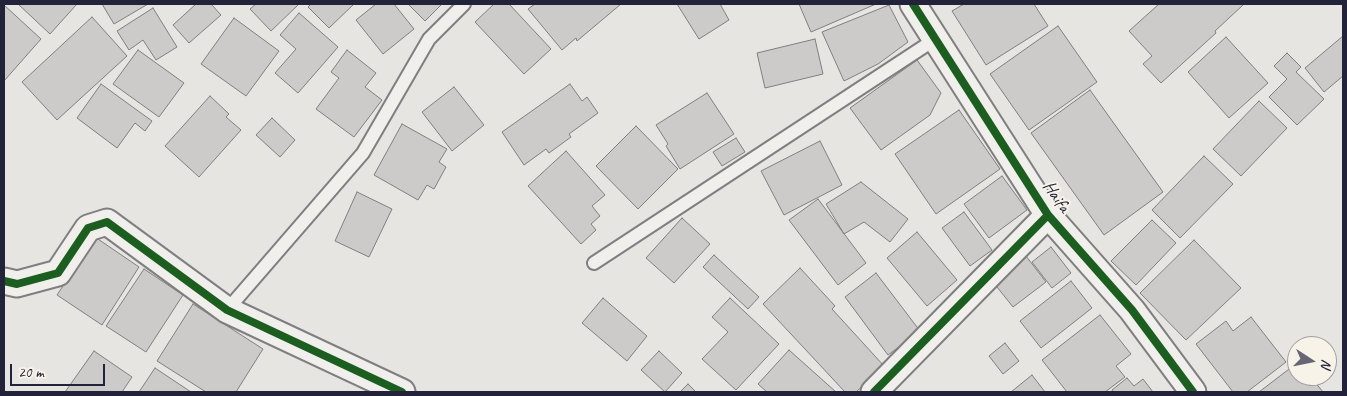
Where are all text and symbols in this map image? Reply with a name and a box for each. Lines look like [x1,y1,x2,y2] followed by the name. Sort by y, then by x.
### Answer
[1037,177,1075,217] street label: Haifa
[1287,336,1337,386] north arrow
[12,354,108,386] scale bar
[1317,358,1335,370] text: N
[18,363,44,382] text: 20 m

